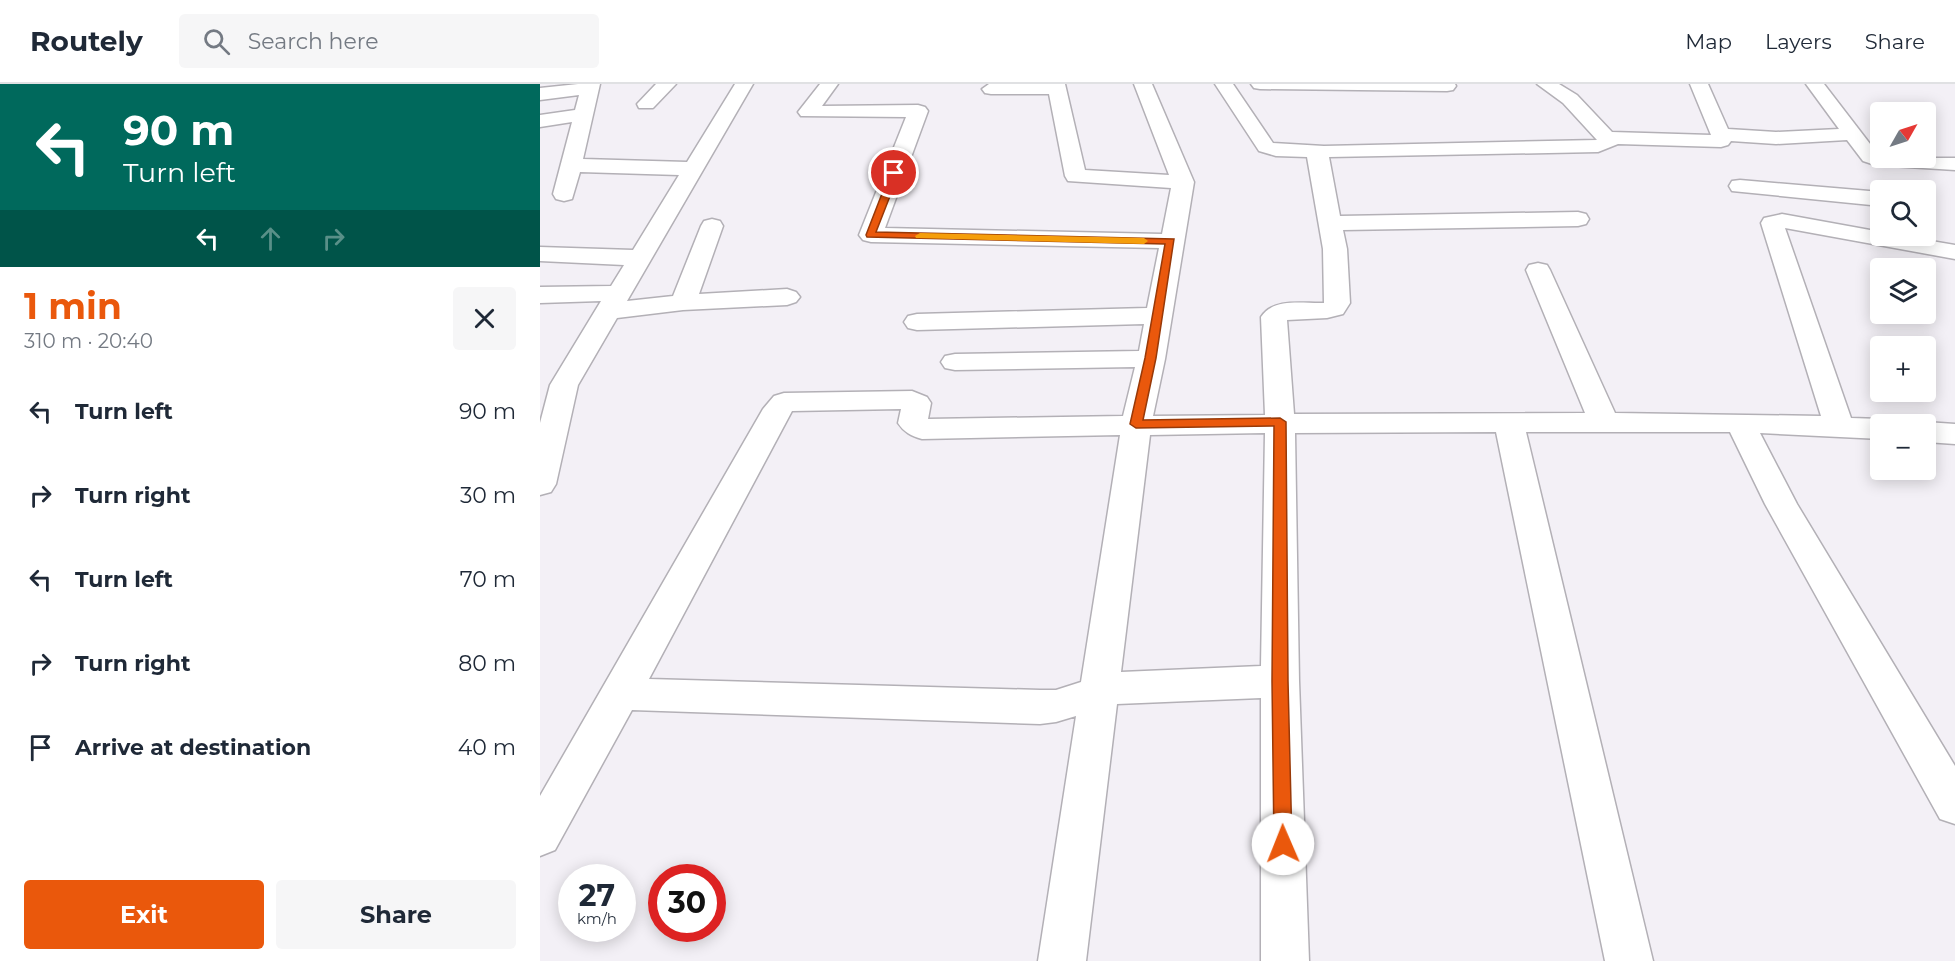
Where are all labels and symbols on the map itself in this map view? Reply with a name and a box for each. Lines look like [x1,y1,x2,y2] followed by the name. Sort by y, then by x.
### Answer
[1870,102,1936,168] north arrow
[868,147,919,198] pin
[1251,812,1315,876] position arrow
[648,864,726,942] speed limit sign: 30

